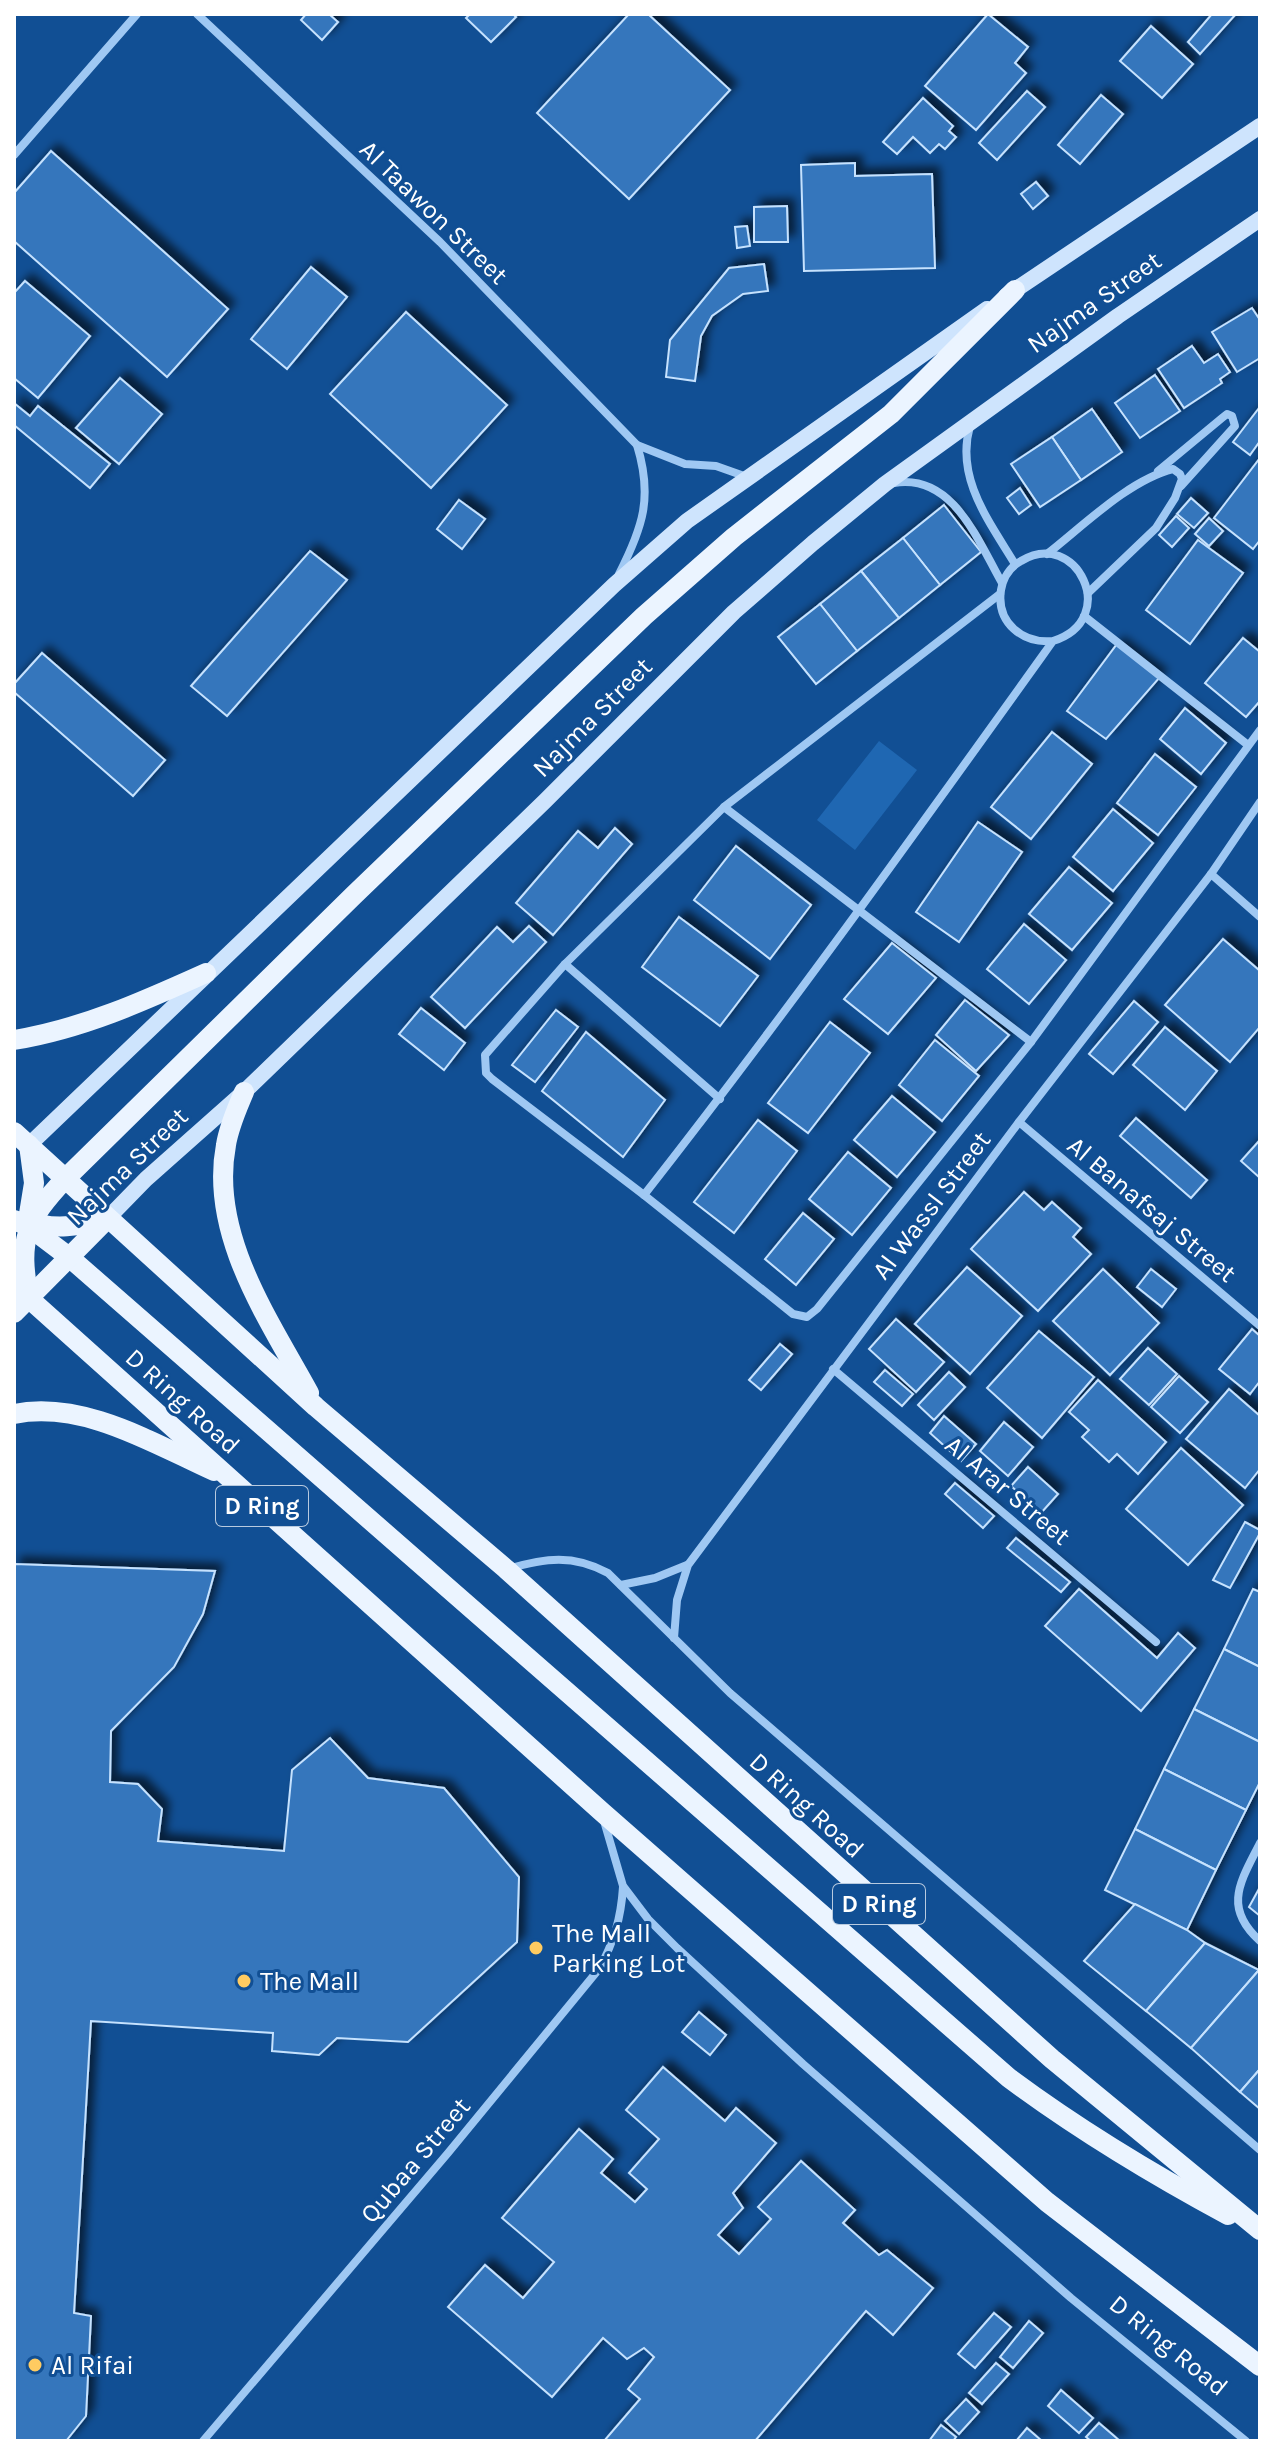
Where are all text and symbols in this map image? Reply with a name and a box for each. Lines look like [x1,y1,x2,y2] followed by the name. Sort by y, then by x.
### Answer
[353,134,514,291] street label: Al Taawon Street
[1021,245,1167,360] street label: Najma Street
[526,651,659,784] street label: Najma Street
[60,1101,195,1232] street label: Najma Street
[866,1125,997,1285] street label: Al Wassl Street
[1061,1130,1243,1289] street label: Al Banafsaj Street
[119,1342,246,1461] street label: D Ring Road
[939,1429,1077,1552] street label: Al Arar Street
[216,1486,308,1526] road number: D Ring
[743,1746,870,1865] street label: D Ring Road
[833,1884,925,1924] road number: D Ring
[552,1918,685,1979] place label: The Mall Parking Lot
[527,1939,545,1957] marker: The Mall Parking Lot
[260,1966,359,1997] place label: The Mall
[235,1972,253,1990] marker: The Mall
[354,2091,477,2229] street label: Qubaa Street
[1103,2288,1234,2403] street label: D Ring Road
[51,2350,134,2381] place label: Al Rifai
[26,2356,44,2374] marker: Al Rifai

